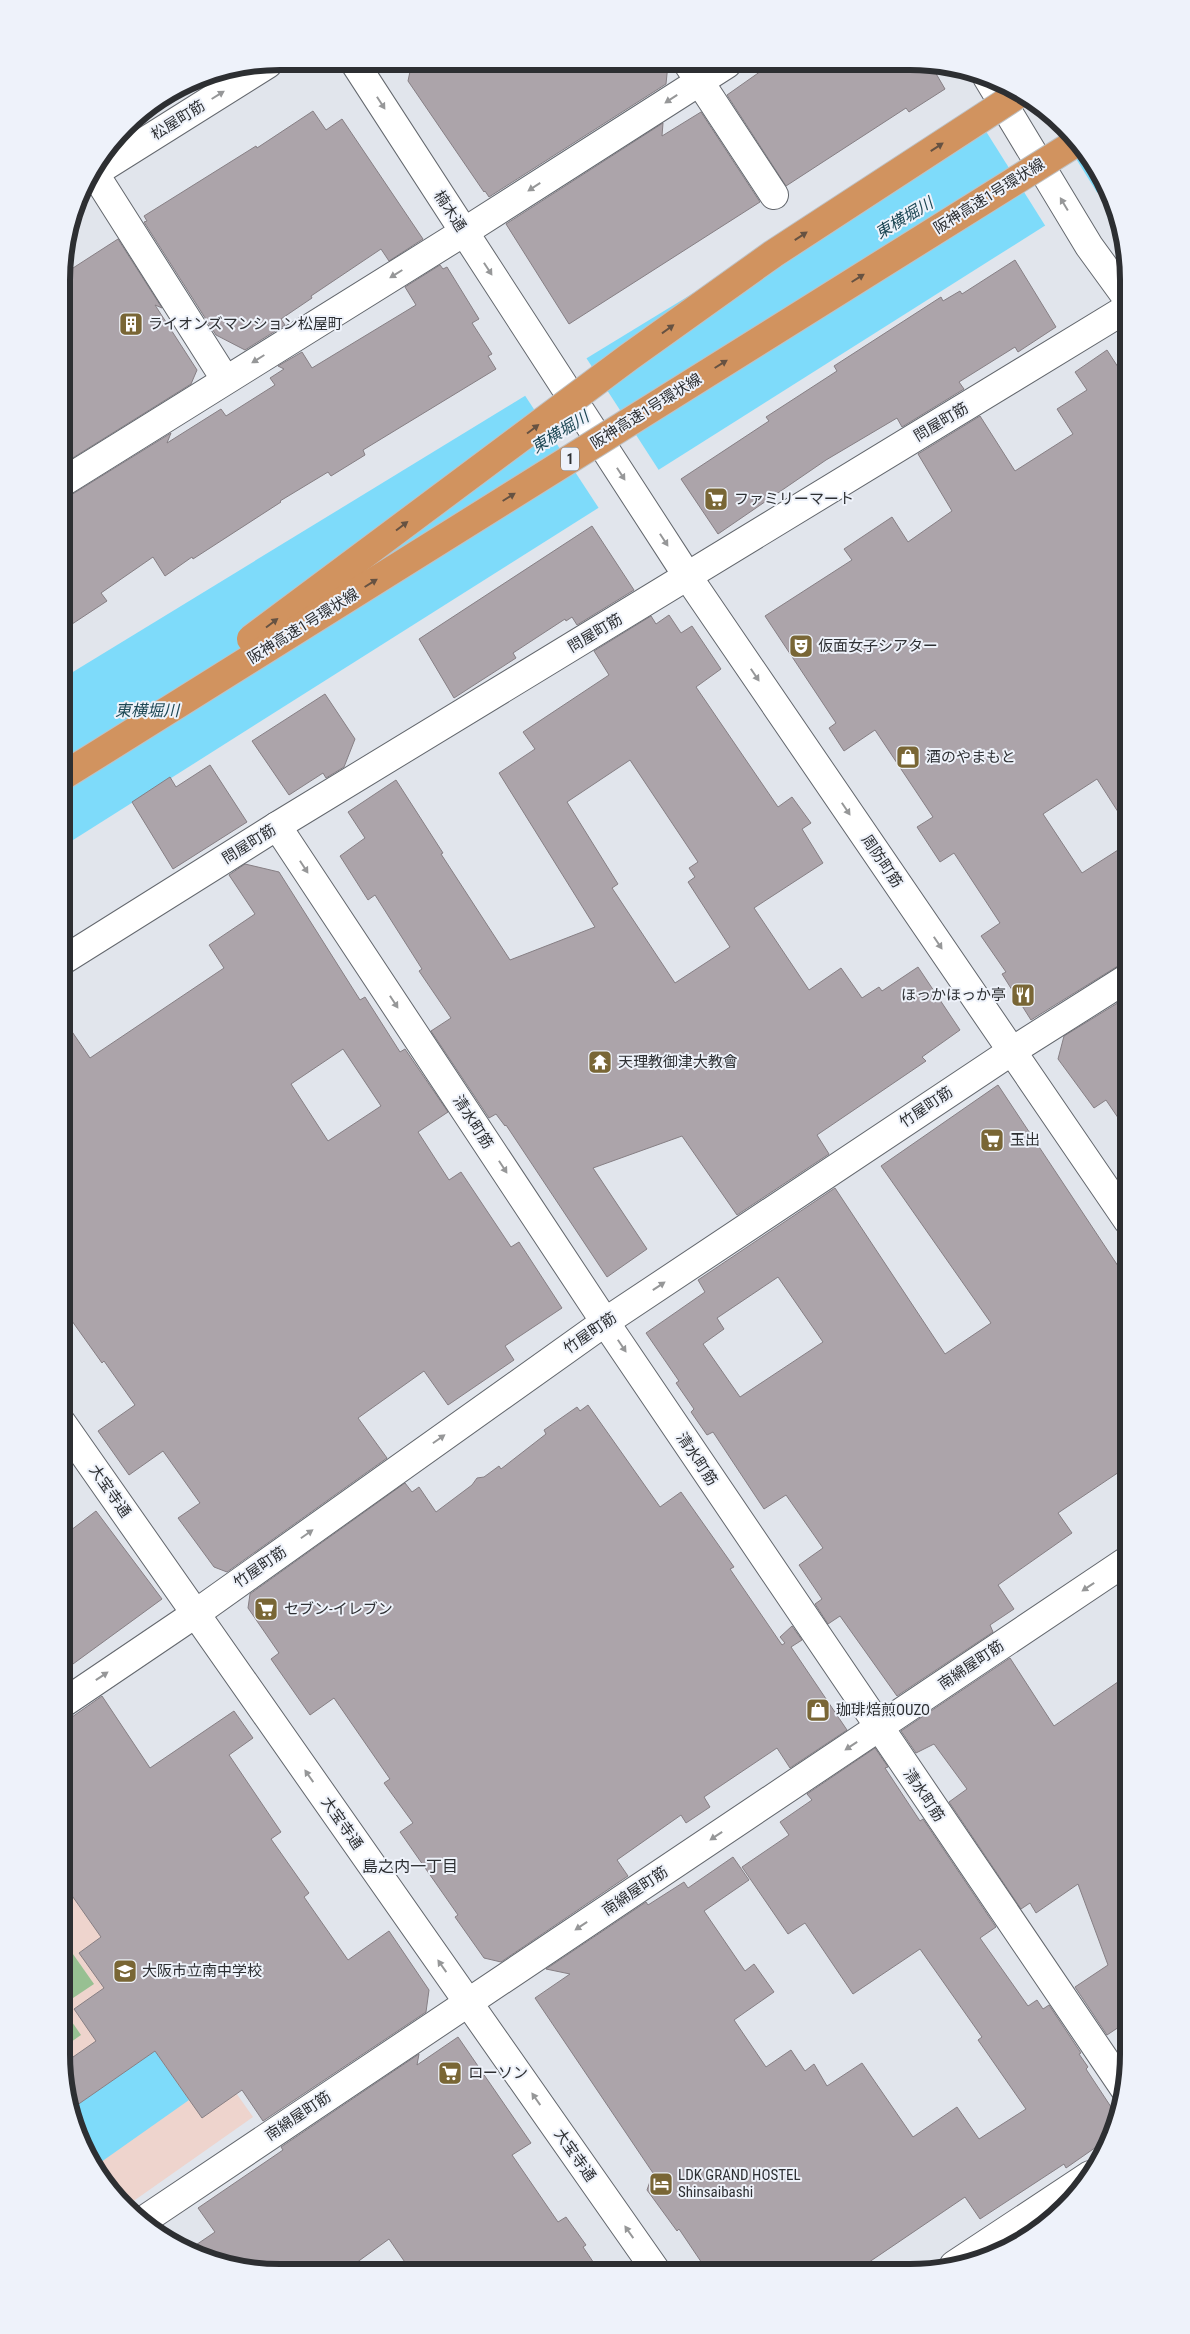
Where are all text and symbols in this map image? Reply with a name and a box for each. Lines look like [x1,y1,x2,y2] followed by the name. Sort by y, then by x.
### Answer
[212,90,225,100] one-way arrow
[664,95,678,104] one-way arrow
[148,96,208,144] street label: 松屋町筋
[376,96,385,109] one-way arrow
[931,142,944,152] one-way arrow
[930,155,1048,237] street label: 阪神高速1号環状線
[527,182,541,192] one-way arrow
[430,187,470,235] street label: 楠木通
[872,192,938,243] water label: 東横堀川
[1060,198,1069,211] one-way arrow
[795,231,808,240] one-way arrow
[483,262,492,275] one-way arrow
[390,269,403,278] one-way arrow
[852,274,865,283] one-way arrow
[118,311,144,337] building icon: ライオンズマンション松屋町
[148,315,343,333] place label: ライオンズマンション松屋町
[661,324,675,334] one-way arrow
[251,354,265,363] one-way arrow
[714,360,727,369] one-way arrow
[587,370,705,452] street label: 阪神高速1号環状線
[911,399,971,445] street label: 問屋町筋
[528,406,594,457] water label: 東横堀川
[526,424,540,434] one-way arrow
[561,448,579,470] road number: 1
[617,467,626,481] one-way arrow
[703,486,729,512] supermarket icon: ファミリーマート
[734,490,854,508] place label: ファミリーマート
[502,492,515,502] one-way arrow
[395,521,409,531] one-way arrow
[659,533,669,546] one-way arrow
[364,578,377,588] one-way arrow
[244,585,362,667] street label: 阪神高速1号環状線
[565,610,625,656] street label: 問屋町筋
[265,618,278,629] one-way arrow
[788,633,814,659] theatre icon: 仮面女子シアター
[818,637,938,655] place label: 仮面女子シアター
[750,668,760,681] one-way arrow
[115,701,181,720] water label: 東横堀川
[895,744,921,770] shop icon: 酒のやまもと
[926,748,1016,766] place label: 酒のやまもと
[841,802,851,815] one-way arrow
[219,820,279,868] street label: 問屋町筋
[858,831,906,891] street label: 周防町筋
[299,860,309,874] one-way arrow
[933,936,943,950] one-way arrow
[1010,982,1036,1008] restaurant icon: ほっかほっか亭
[901,986,1006,1004] place label: ほっかほっか亭
[389,996,398,1009] one-way arrow
[587,1049,613,1075] temple icon: 天理教御津大教會
[618,1053,738,1071] place label: 天理教御津大教會
[896,1083,956,1131] street label: 竹屋町筋
[449,1092,497,1152] street label: 清水町筋
[979,1127,1005,1153] supermarket icon: 玉出
[1010,1131,1040,1149] place label: 玉出
[498,1160,507,1174] one-way arrow
[652,1281,665,1291] one-way arrow
[560,1308,620,1358] street label: 竹屋町筋
[617,1339,626,1353] one-way arrow
[673,1429,721,1489] street label: 清水町筋
[433,1434,446,1444] one-way arrow
[85,1461,135,1521] street label: 大宝寺通
[300,1529,314,1539] one-way arrow
[230,1542,290,1592] street label: 竹屋町筋
[1081,1582,1095,1592] one-way arrow
[253,1596,279,1622] supermarket icon: セブン-イレブン
[284,1600,393,1618] place label: セブン-イレブン
[935,1637,1007,1693] street label: 南綿屋町筋
[95,1672,109,1681] one-way arrow
[805,1697,831,1723] shop icon: 珈琲焙煎OUZO
[836,1701,930,1719] place label: 珈琲焙煎OUZO
[844,1741,858,1750] one-way arrow
[900,1765,948,1825] street label: 清水町筋
[304,1769,314,1783] one-way arrow
[317,1793,367,1853] street label: 大宝寺通
[709,1831,723,1841] one-way arrow
[362,1857,458,1876] district label: 島之内一丁目
[599,1863,671,1919] street label: 南綿屋町筋
[574,1922,588,1931] one-way arrow
[112,1958,138,1984] school or university icon: 大阪市立南中学校
[437,1960,447,1973] one-way arrow
[142,1962,262,1980] place label: 大阪市立南中学校
[437,2060,463,2086] supermarket icon: ローソン
[468,2064,528,2082] place label: ローソン
[262,2088,334,2144] street label: 南綿屋町筋
[531,2092,541,2106] one-way arrow
[550,2125,600,2185] street label: 大宝寺通
[678,2166,801,2201] place label: LDK GRAND HOSTEL Shinsaibashi
[648,2171,674,2197] hotel icon: LDK GRAND HOSTEL Shinsaibashi
[624,2225,634,2239] one-way arrow

